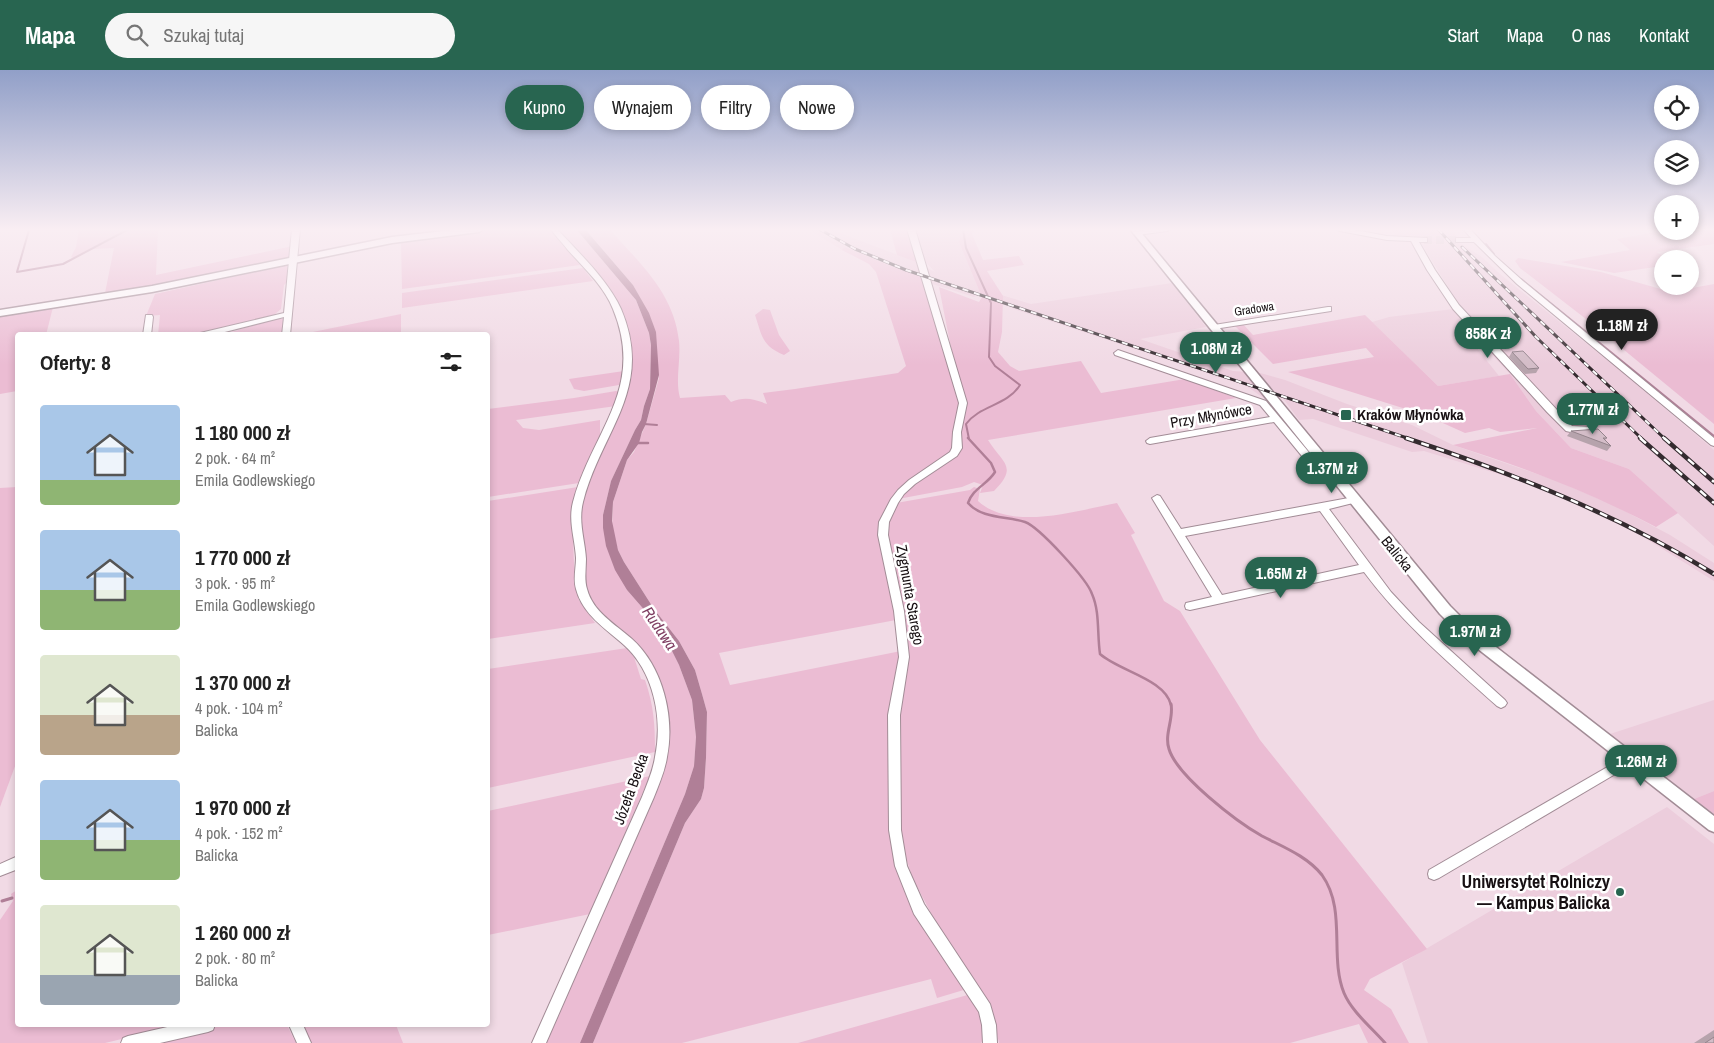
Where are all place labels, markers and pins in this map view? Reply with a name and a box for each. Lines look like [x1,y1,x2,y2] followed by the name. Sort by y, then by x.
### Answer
[1570,308,1674,351] pin: 1.18M zł
[1442,316,1534,359] pin: 858K zł
[1164,332,1268,374] pin: 1.08M zł
[1541,392,1645,435] pin: 1.77M zł
[1357,404,1464,425] place label: Kraków Młynówka
[1339,408,1353,422] marker: Kraków Młynówka
[1280,452,1384,494] pin: 1.37M zł
[1229,556,1333,599] pin: 1.65M zł
[1423,614,1527,657] pin: 1.97M zł
[1589,744,1693,787] pin: 1.26M zł
[1462,869,1611,915] place label: Uniwersytet Rolniczy — Kampus Balicka
[1614,886,1626,898] marker: Uniwersytet Rolniczy — Kampus Balicka

